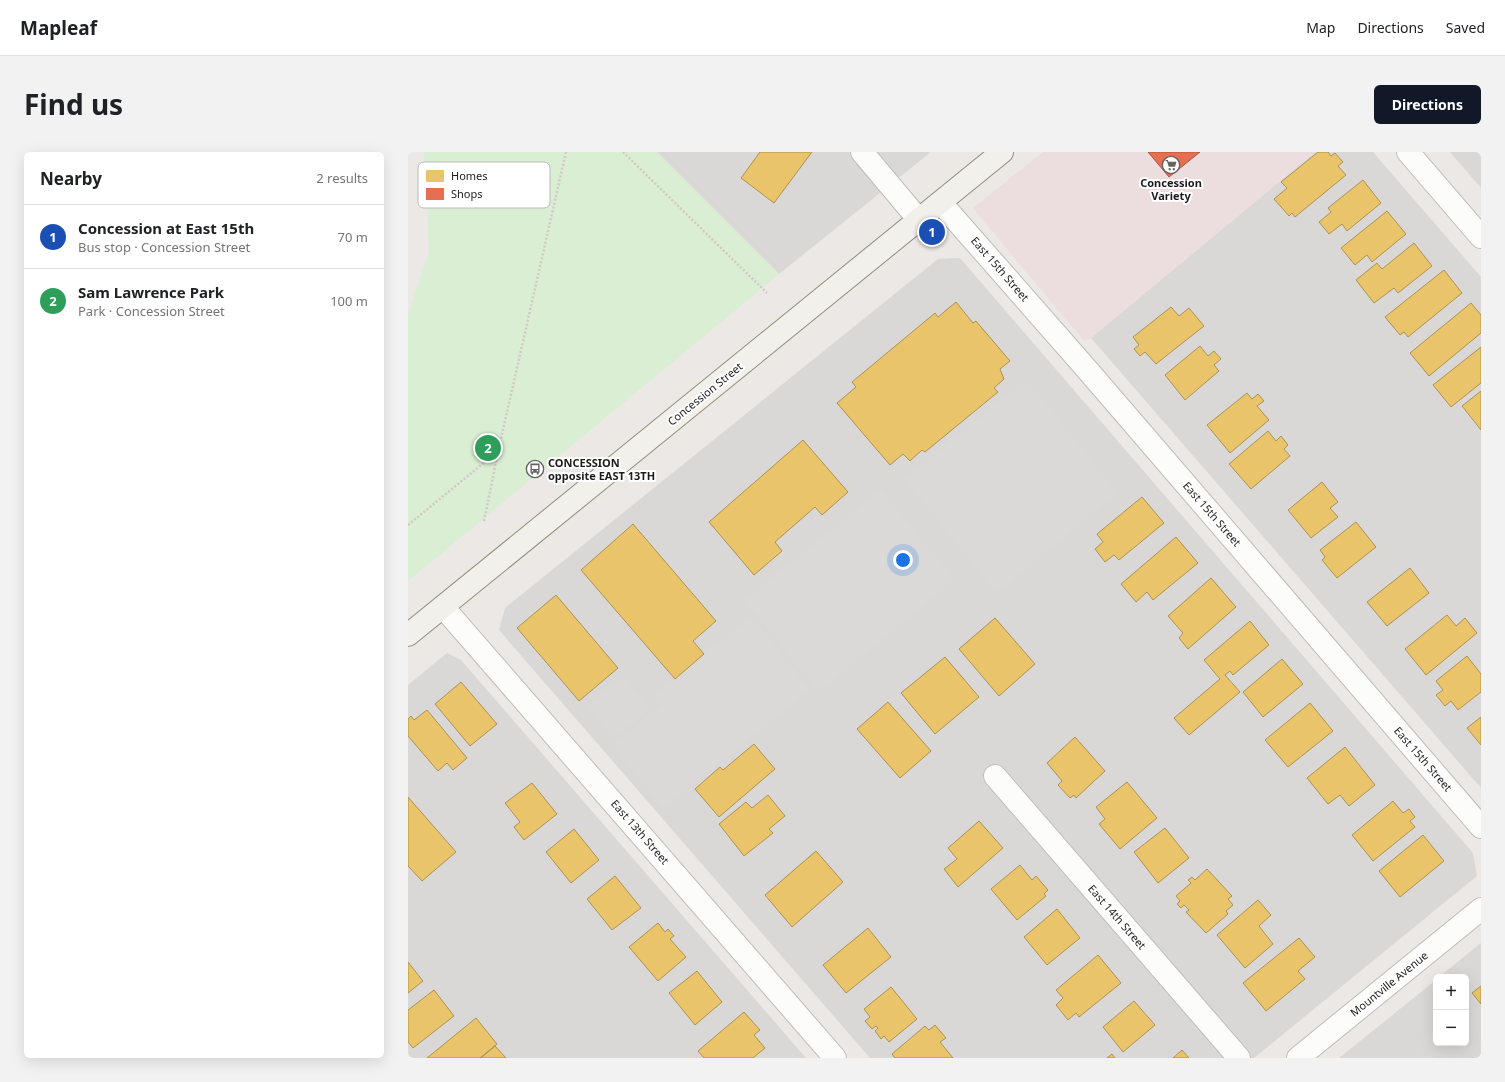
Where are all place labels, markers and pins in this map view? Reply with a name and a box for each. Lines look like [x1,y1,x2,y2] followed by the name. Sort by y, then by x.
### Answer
[1161,155,1181,175] supermarket icon: Concession Variety
[1140,175,1202,203] place label: Concession Variety
[919,217,945,247] pin: 1
[475,433,501,463] pin: 2
[548,455,655,483] place label: CONCESSION opposite EAST 13TH
[525,459,545,479] bus stop icon: CONCESSION opposite EAST 13TH

